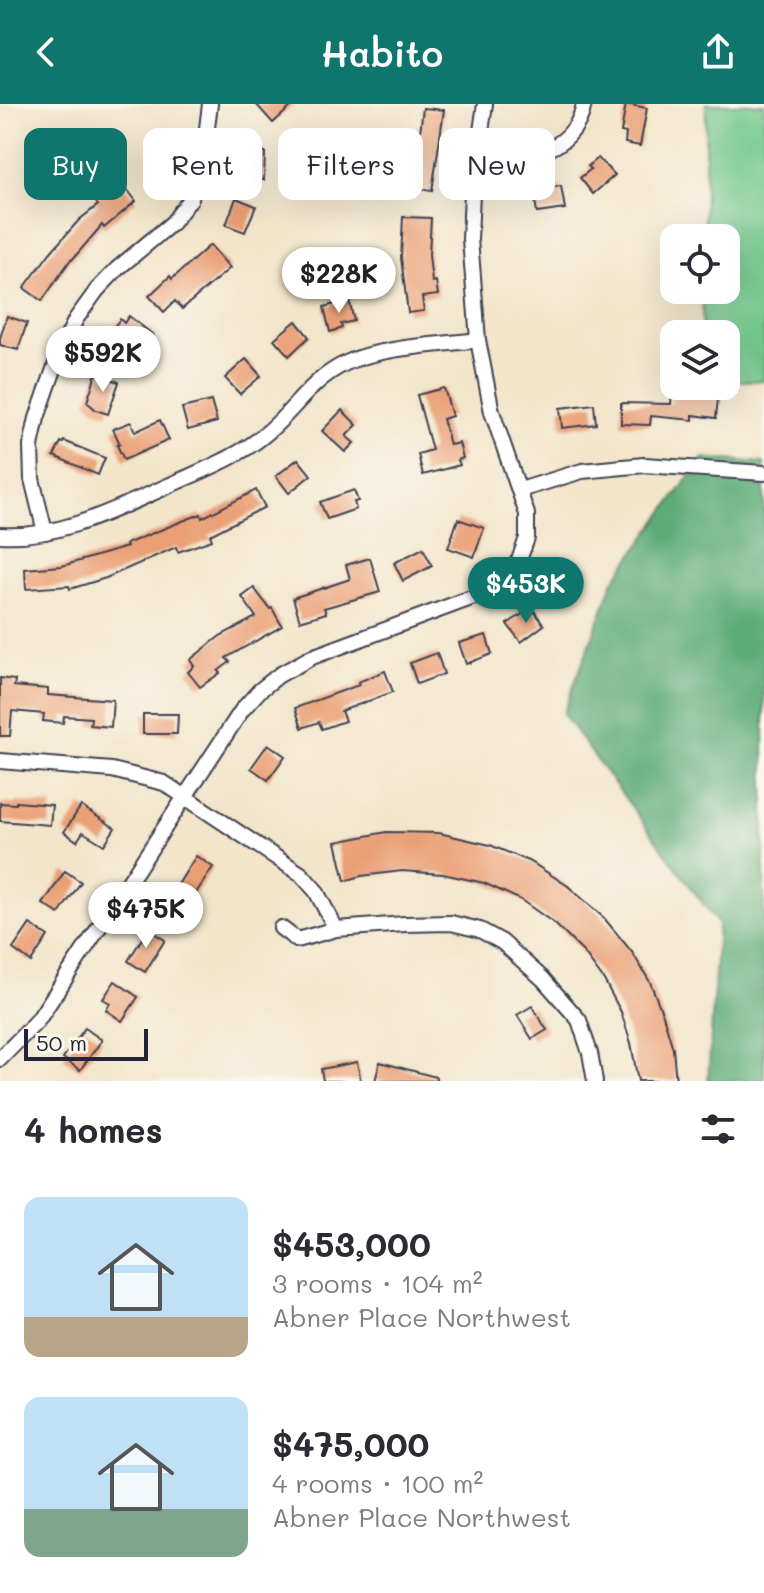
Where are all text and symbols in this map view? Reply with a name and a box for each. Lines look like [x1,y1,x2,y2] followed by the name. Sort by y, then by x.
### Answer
[321,29,443,76] text: Habito
[24,30,68,74] icon: back
[696,30,740,74] icon: share
[24,128,127,200] chip: Buy
[143,128,262,200] chip: Rent
[278,128,423,200] chip: Filters
[439,128,555,200] chip: New
[660,224,740,400] map controls
[660,224,740,304] button: locate
[283,247,395,315] pin: $228K
[300,256,378,290] text: $228K
[660,320,740,400] button: layers
[47,326,159,394] pin: $592K
[64,335,142,369] text: $592K
[470,557,582,625] pin: $453K
[486,566,566,600] text: $453K
[90,882,202,950] pin: $475K
[106,891,186,925] text: $475K
[24,1025,148,1061] scale bar
[36,1028,87,1057] text: 50 m
[24,1107,163,1152] text: 4 homes
[696,1107,740,1151] icon: filters
[272,1221,431,1266] text: $453,000
[88,1229,184,1325] icon: home
[272,1266,483,1300] text: 3 rooms · 104 m²
[272,1300,571,1334] text: Abner Place Northwest
[272,1421,429,1466] text: $475,000
[88,1429,184,1525] icon: home
[272,1466,483,1500] text: 4 rooms · 100 m²
[272,1500,571,1534] text: Abner Place Northwest

